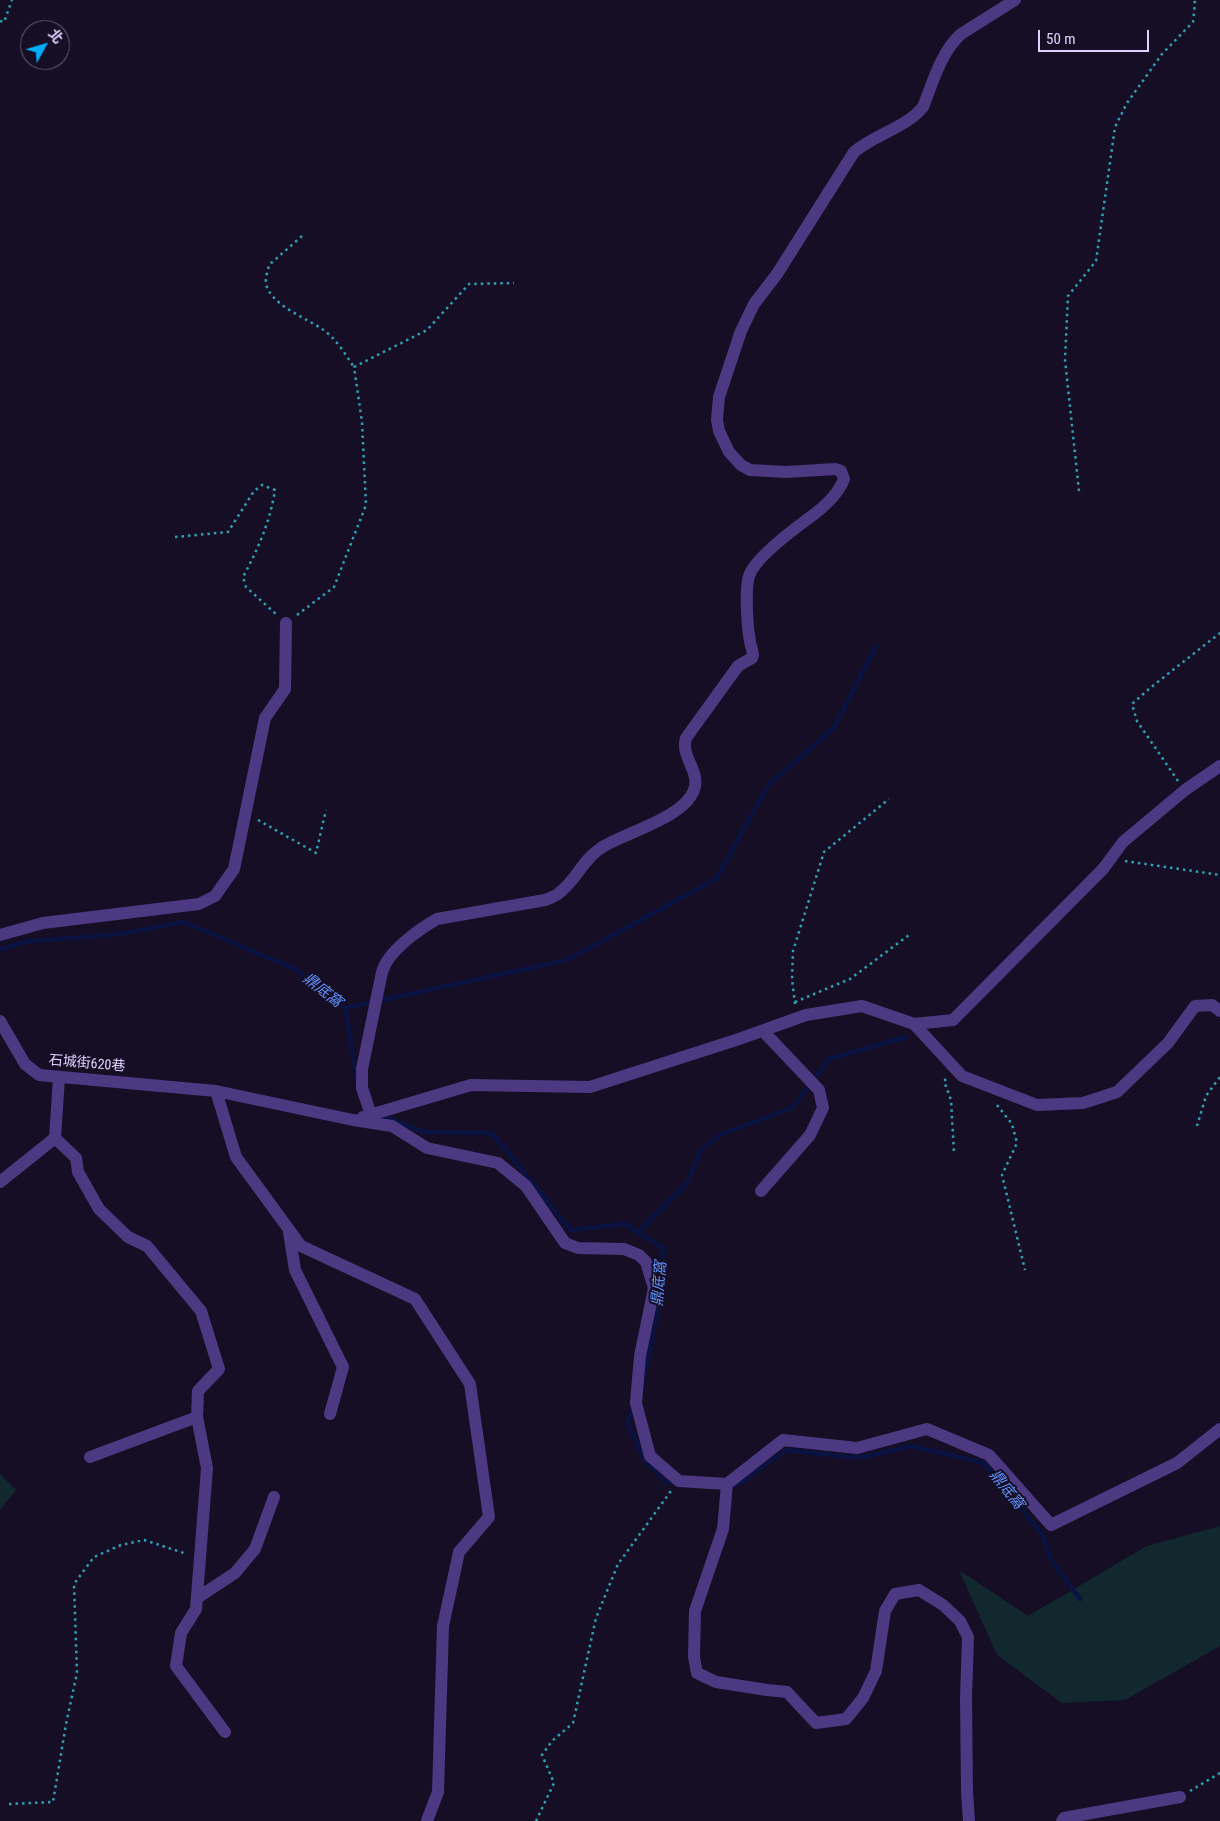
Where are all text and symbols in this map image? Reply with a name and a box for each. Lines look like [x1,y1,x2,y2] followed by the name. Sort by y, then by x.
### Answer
[20,20,70,70] north arrow
[1040,20,1151,52] scale bar
[45,26,67,47] text: 北
[1046,30,1076,48] text: 50 m
[299,970,345,1012] water label: 鼎底窩
[48,1052,126,1076] street label: 石城街620巷
[649,1261,671,1307] water label: 鼎底窩
[985,1467,1027,1513] water label: 鼎底窩

